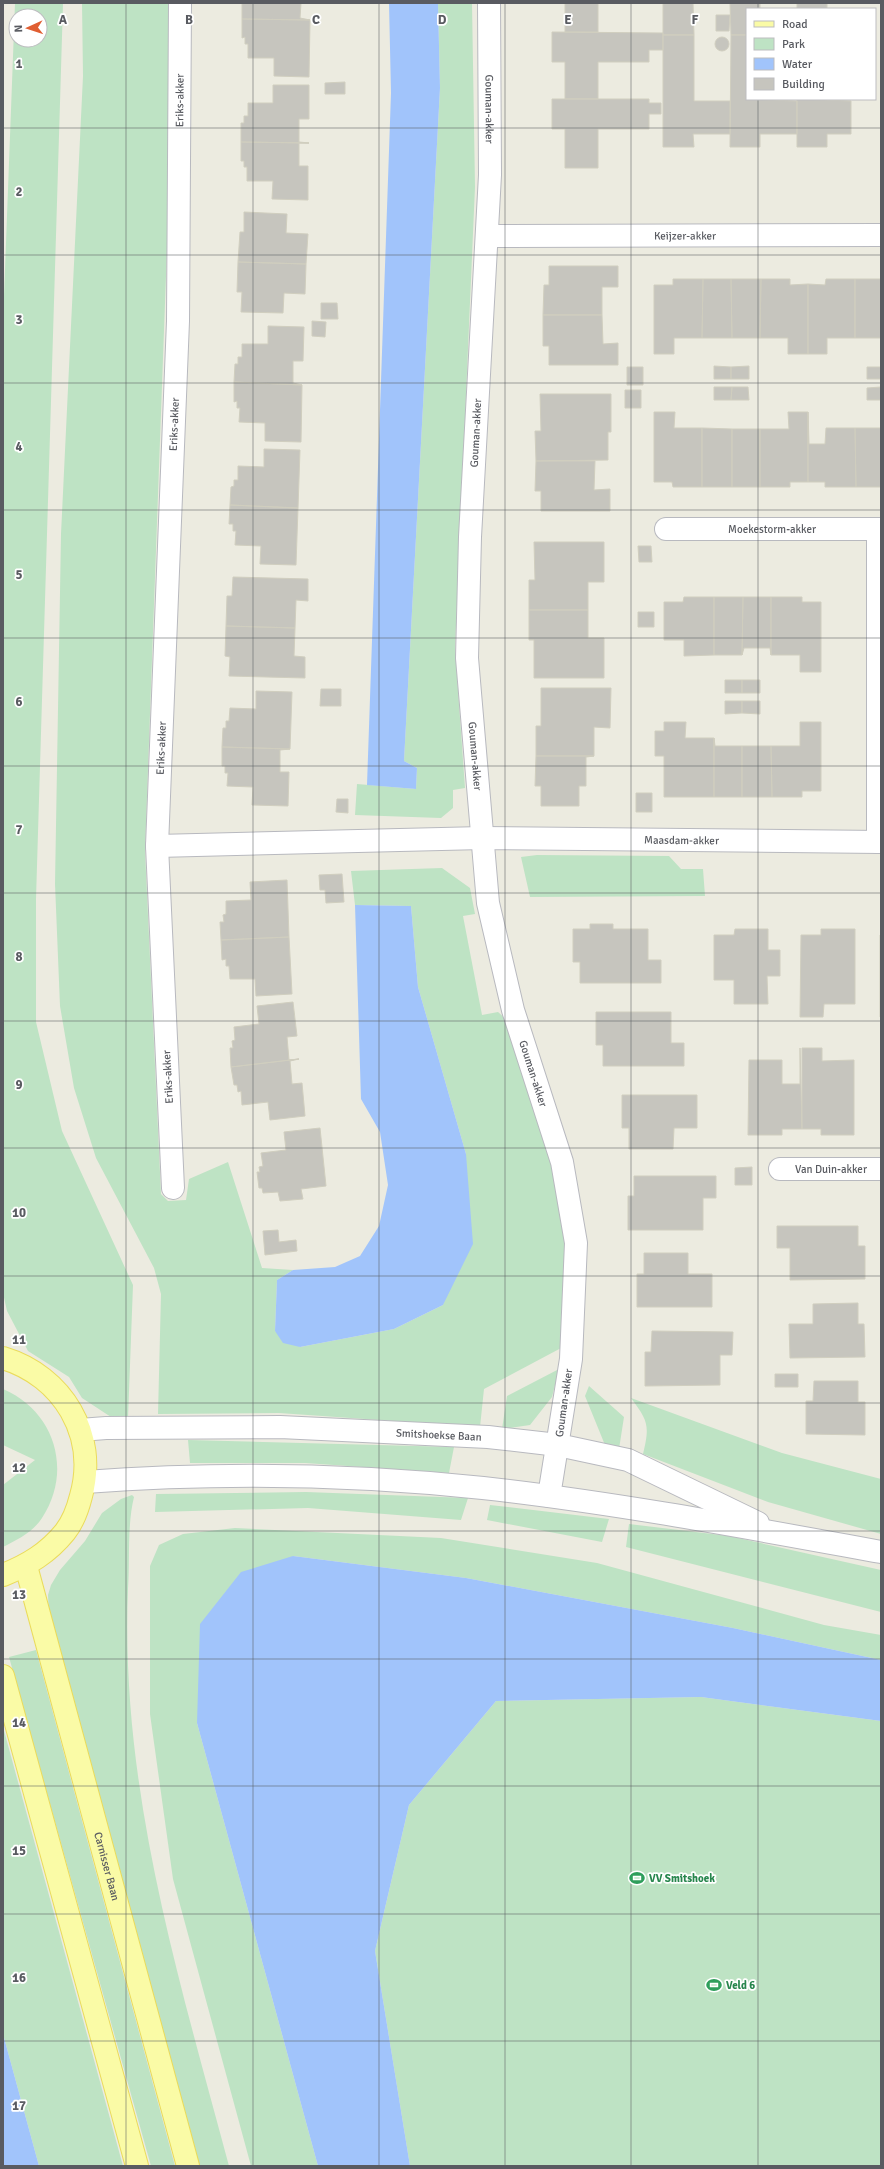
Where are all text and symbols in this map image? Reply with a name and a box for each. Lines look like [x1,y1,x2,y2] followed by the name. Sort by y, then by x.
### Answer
[8,8,48,48] north arrow
[746,8,876,100] legend
[59,12,68,28] text: A
[185,12,193,28] text: B
[312,12,320,28] text: C
[438,12,447,28] text: D
[564,12,572,28] text: E
[692,12,699,28] text: F
[782,17,808,32] text: Road
[12,24,25,33] text: N
[782,37,805,52] text: Park
[15,56,23,72] text: 1
[782,57,813,72] text: Water
[173,74,186,127] street label: Eriks-akker
[483,74,496,144] street label: Gouman-akker
[782,77,825,92] text: Building
[15,184,23,200] text: 2
[654,229,716,242] street label: Keijzer-akker
[15,312,23,328] text: 3
[166,397,181,451] street label: Eriks-akker
[468,398,484,468] street label: Gouman-akker
[15,439,23,455] text: 4
[728,523,816,536] street label: Moekestorm-akker
[15,567,23,583] text: 5
[15,694,23,710] text: 6
[153,721,168,775] street label: Eriks-akker
[466,721,485,791] street label: Gouman-akker
[15,822,23,838] text: 7
[644,833,719,847] street label: Maasdam-akker
[15,949,23,965] text: 8
[517,1039,550,1108] street label: Gouman-akker
[160,1050,176,1104] street label: Eriks-akker
[15,1077,23,1093] text: 9
[795,1163,867,1176] street label: Van Duin-akker
[12,1205,26,1221] text: 10
[12,1332,26,1348] text: 11
[553,1368,575,1438] street label: Gouman-akker
[396,1426,482,1443] street label: Smitshoekse Baan
[12,1460,26,1476] text: 12
[12,1587,26,1603] text: 13
[12,1715,26,1731] text: 14
[92,1830,123,1902] street label: Carnisser Baan
[12,1843,26,1859] text: 15
[628,1869,646,1887] sports icon: VV Smitshoek
[649,1872,715,1885] place label: VV Smitshoek
[12,1970,26,1986] text: 16
[705,1976,723,1994] sports icon: Veld 6
[726,1979,755,1992] place label: Veld 6
[12,2098,26,2114] text: 17

